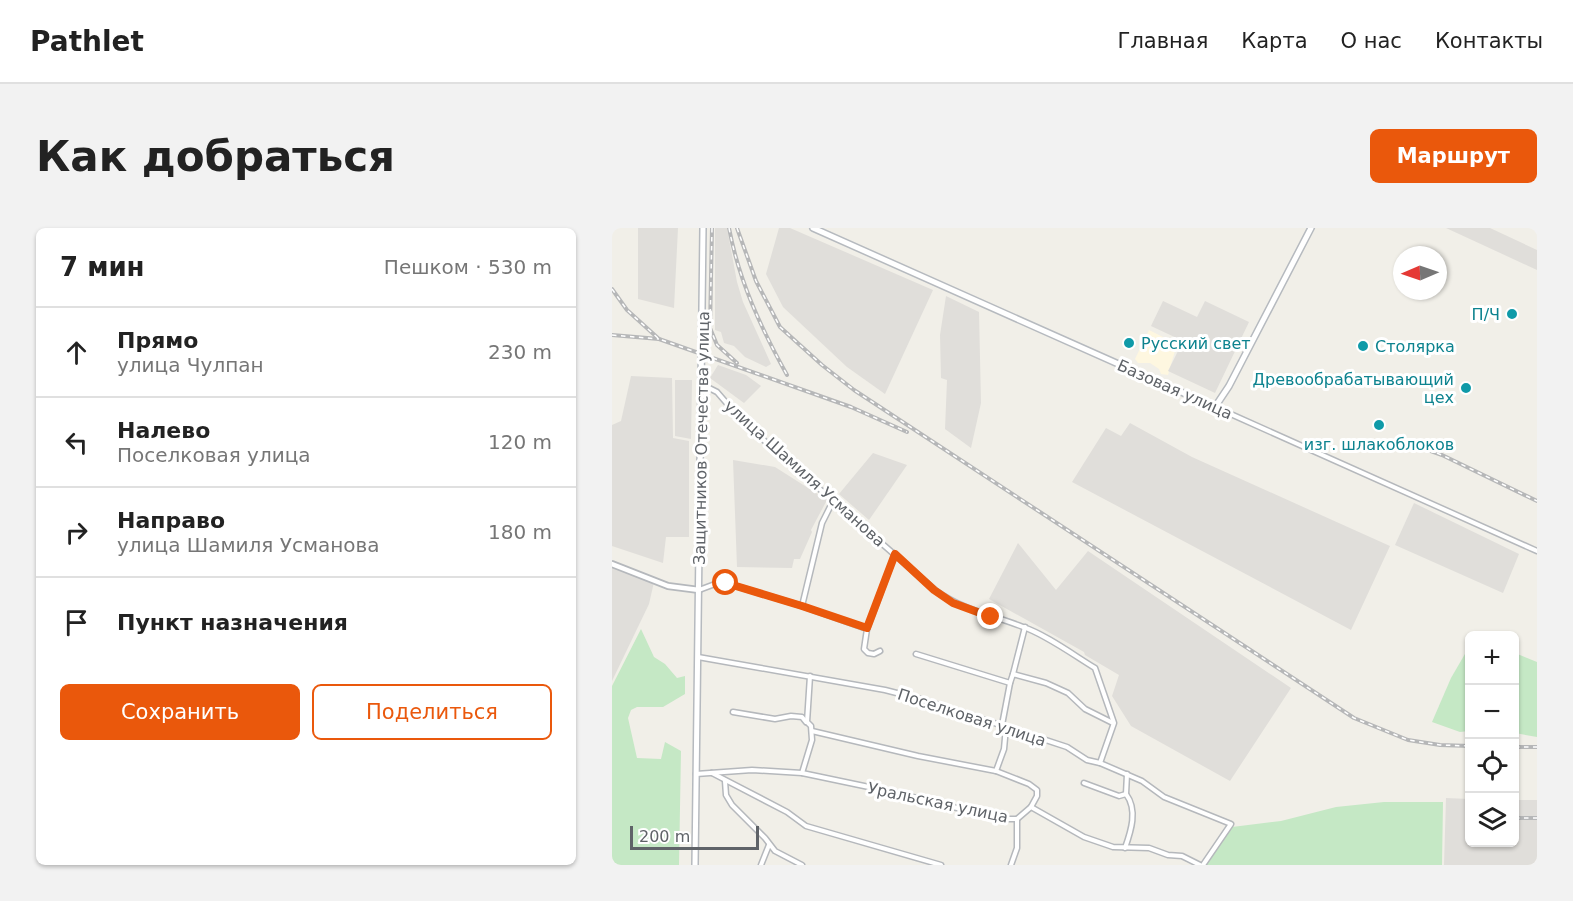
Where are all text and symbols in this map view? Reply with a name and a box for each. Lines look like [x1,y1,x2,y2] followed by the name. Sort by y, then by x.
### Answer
[30,25,144,58] text: Pathlet
[1118,29,1208,53] text: Главная
[1241,29,1308,53] text: Карта
[1341,29,1402,53] text: О нас
[1435,29,1543,53] text: Контакты
[1370,129,1537,183] button: Маршрут
[36,132,395,181] text: Как добраться
[1393,246,1447,300] north arrow
[60,252,145,282] text: 7 мин
[384,255,552,279] text: Пешком · 530 m
[1472,305,1500,324] place label: П/Ч
[1505,307,1519,321] marker: П/Ч
[690,311,713,565] street label: Защитников Отечества улица
[117,328,198,353] text: Прямо
[1141,334,1251,353] place label: Русский свет
[60,336,93,369] icon: ahead
[1122,336,1136,350] marker: Русский свет
[1375,337,1455,356] place label: Столярка
[1356,339,1370,353] marker: Столярка
[488,340,552,364] text: 230 m
[117,353,264,377] text: улица Чулпан
[1114,356,1235,423] street label: Базовая улица
[1252,370,1454,407] place label: Древообрабатывающий цех
[1459,381,1473,395] marker: Древообрабатывающий цех
[720,396,889,551] street label: улица Шамиля Усманова
[117,418,210,443] text: Налево
[1372,418,1386,432] marker: изг. шлакоблоков
[60,426,93,459] icon: left
[488,430,552,454] text: 120 m
[1304,435,1454,454] place label: изг. шлакоблоков
[117,443,311,467] text: Поселковая улица
[117,508,225,533] text: Направо
[60,516,93,549] icon: right
[488,520,552,544] text: 180 m
[117,533,380,557] text: улица Шамиля Усманова
[712,569,738,595] route start
[977,603,1003,629] route end
[60,606,93,639] icon: arrive
[117,610,348,635] text: Пункт назначения
[1465,631,1519,847] map controls
[1465,631,1519,685] button: +
[60,684,300,740] button: Сохранить
[312,684,552,740] button: Поделиться
[895,685,1048,750] street label: Поселковая улица
[1465,685,1519,739] button: −
[1465,739,1519,793] button: locate
[866,778,1010,827] street label: Уральская улица
[1465,793,1519,847] button: layers
[630,823,759,850] scale bar
[639,827,690,846] text: 200 m

